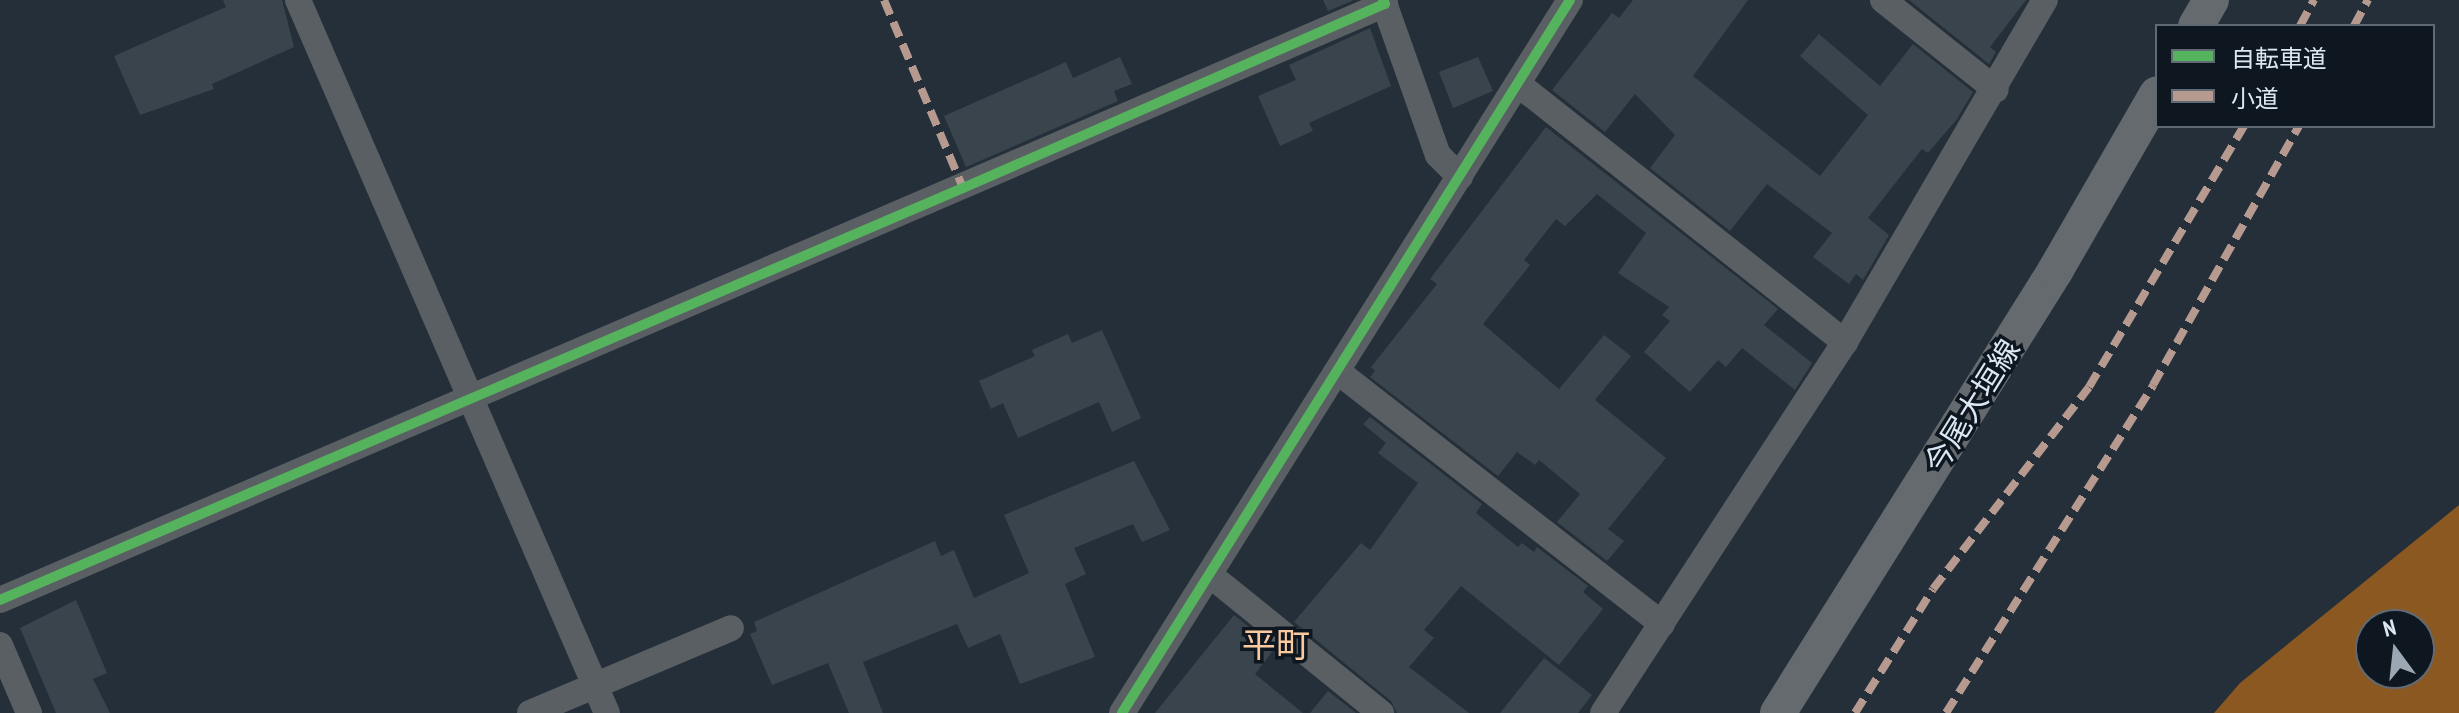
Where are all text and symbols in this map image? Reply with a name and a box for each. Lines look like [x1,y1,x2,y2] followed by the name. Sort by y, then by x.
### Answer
[2155,24,2435,128] legend
[2231,43,2327,74] text: 自転車道
[2231,83,2279,114] text: 小道
[1917,333,2027,479] street label: 今尾大垣線
[2355,609,2435,689] north arrow
[2380,613,2399,643] text: N
[1242,625,1310,665] district label: 平町

